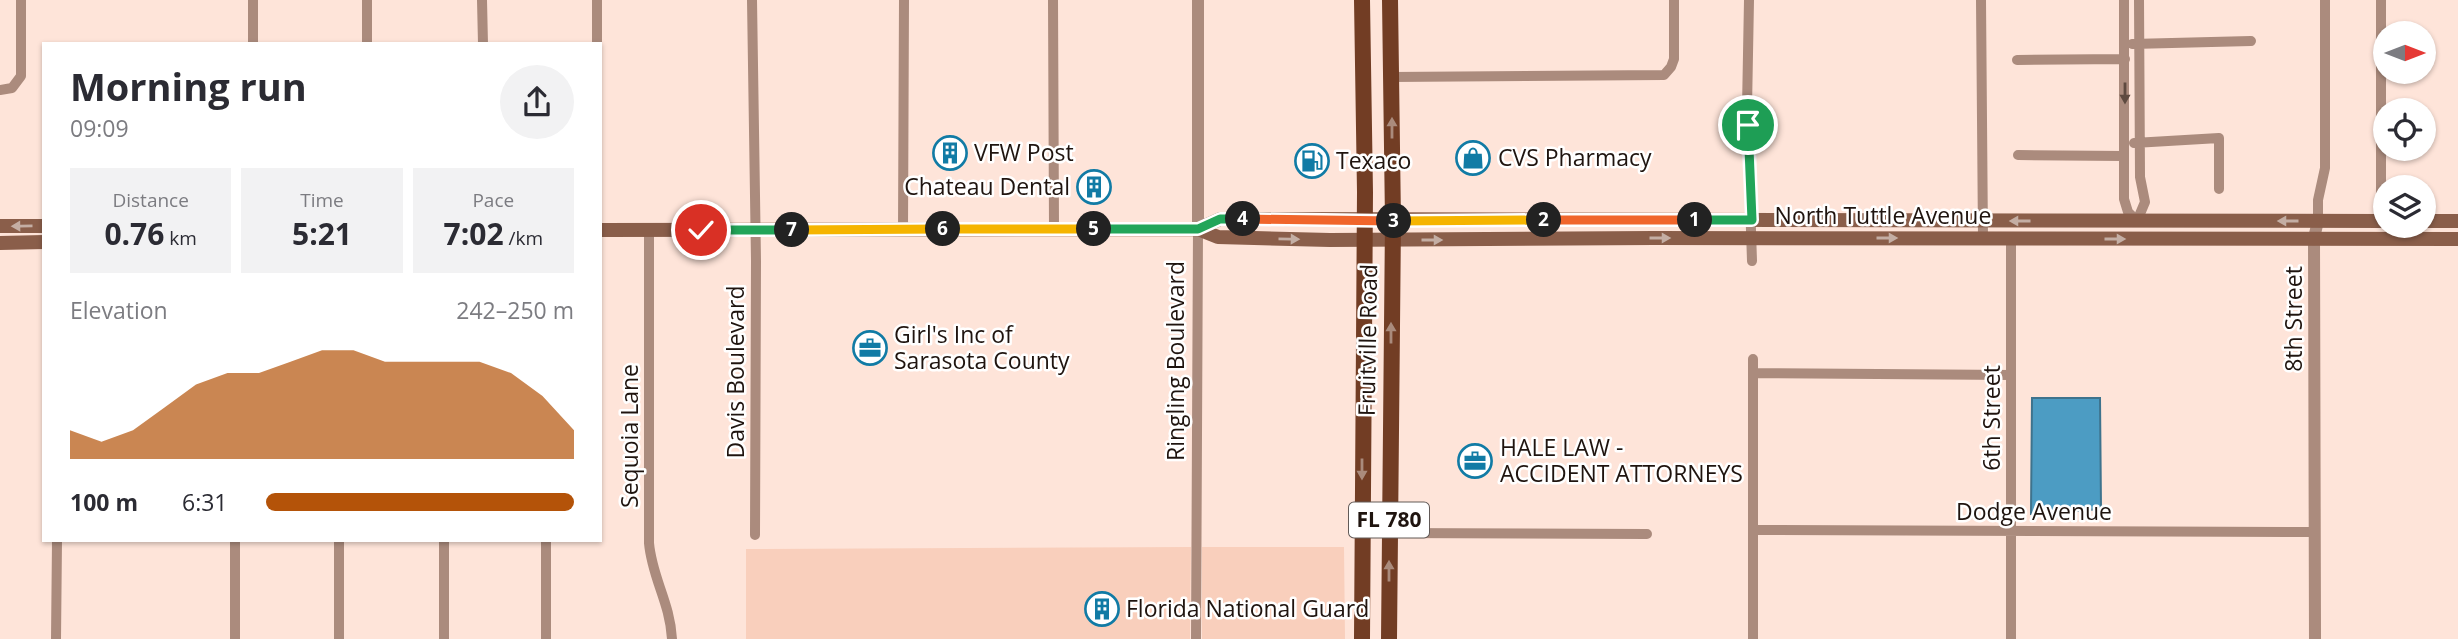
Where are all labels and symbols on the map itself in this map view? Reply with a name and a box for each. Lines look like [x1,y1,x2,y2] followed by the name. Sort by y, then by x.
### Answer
[2373,21,2436,84] north arrow
[2119,82,2131,104] one-way arrow
[1718,95,1778,155] pin
[1386,117,1398,139] one-way arrow
[931,134,969,172] building icon: VFW Post
[974,136,1074,168] place label: VFW Post
[1454,139,1492,177] shop icon: CVS Pharmacy
[1498,141,1652,173] place label: CVS Pharmacy
[1293,142,1331,180] fuel station icon: Texaco
[1336,144,1411,176] place label: Texaco
[1075,168,1113,206] building icon: Chateau Dental
[904,170,1070,202] place label: Chateau Dental
[1775,199,1991,231] street label: North Tuttle Avenue
[671,200,731,260] pin
[1226,202,1260,236] pin: 4
[1526,202,1562,238] pin: 2
[1678,202,1712,238] pin: 1
[1376,204,1412,238] pin: 3
[774,212,810,247] pin: 7
[926,212,960,246] pin: 6
[1076,212,1112,246] pin: 5
[2008,215,2030,227] one-way arrow
[2277,215,2299,227] one-way arrow
[11,220,33,232] one-way arrow
[1649,232,1671,244] one-way arrow
[1877,232,1899,244] one-way arrow
[1278,233,1300,245] one-way arrow
[2104,233,2126,245] one-way arrow
[1422,234,1444,246] one-way arrow
[1159,261,1191,461] street label: Ringling Boulevard
[1350,264,1384,416] street label: Fruitville Road
[2277,266,2309,372] street label: 8th Street
[719,286,751,458] street label: Davis Boulevard
[894,318,1070,376] place label: Girl's Inc of Sarasota County
[1385,321,1397,343] one-way arrow
[851,329,889,367] office icon: Girl's Inc of Sarasota County
[613,364,645,508] street label: Sequoia Lane
[1975,365,2007,471] street label: 6th Street
[1500,431,1743,489] place label: HALE LAW - ACCIDENT ATTORNEYS
[1456,442,1494,480] office icon: HALE LAW - ACCIDENT ATTORNEYS
[1356,458,1368,480] one-way arrow
[1956,495,2112,527] street label: Dodge Avenue
[1349,503,1429,538] road number: FL 780
[1383,560,1395,582] one-way arrow
[1083,590,1121,628] building icon: Florida National Guard
[1126,592,1369,624] place label: Florida National Guard

